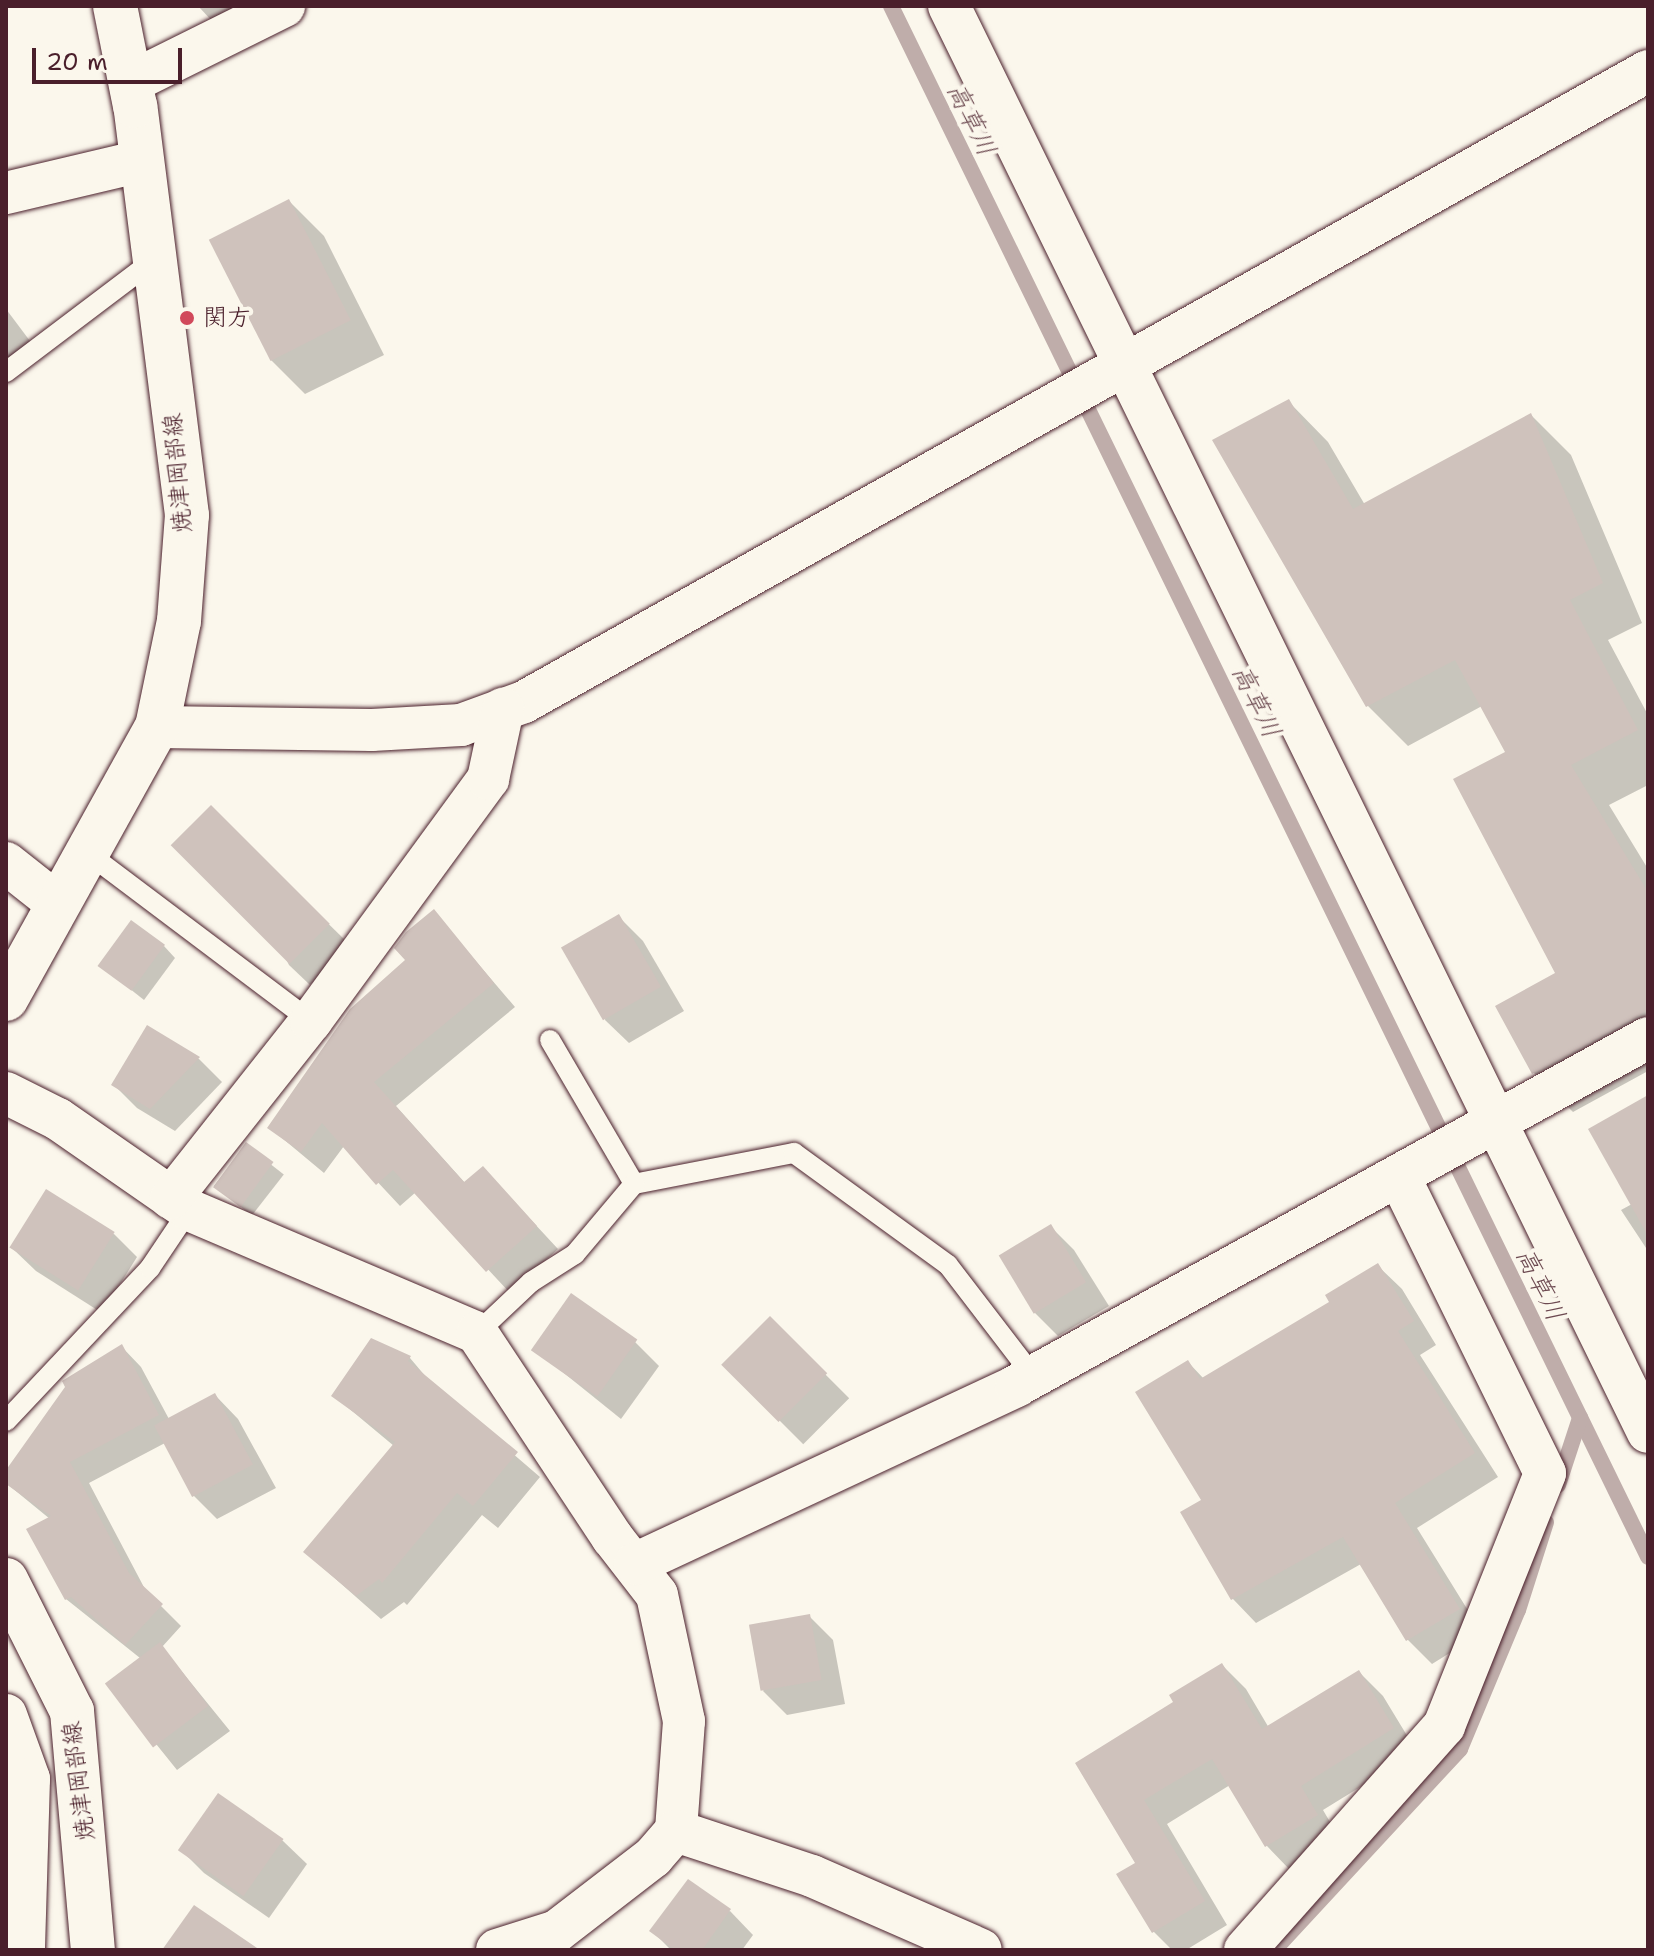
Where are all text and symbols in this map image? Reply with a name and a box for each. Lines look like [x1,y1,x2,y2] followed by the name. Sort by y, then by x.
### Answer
[36,32,186,82] scale bar
[46,46,108,78] text: 20 m
[941,77,1003,161] water label: 高草川
[203,304,251,332] place label: 関方
[178,309,196,327] marker: 関方
[158,412,198,534] street label: 焼津岡部線
[1226,659,1288,743] water label: 高草川
[1510,1242,1572,1326] water label: 高草川
[57,1720,101,1842] street label: 焼津岡部線

